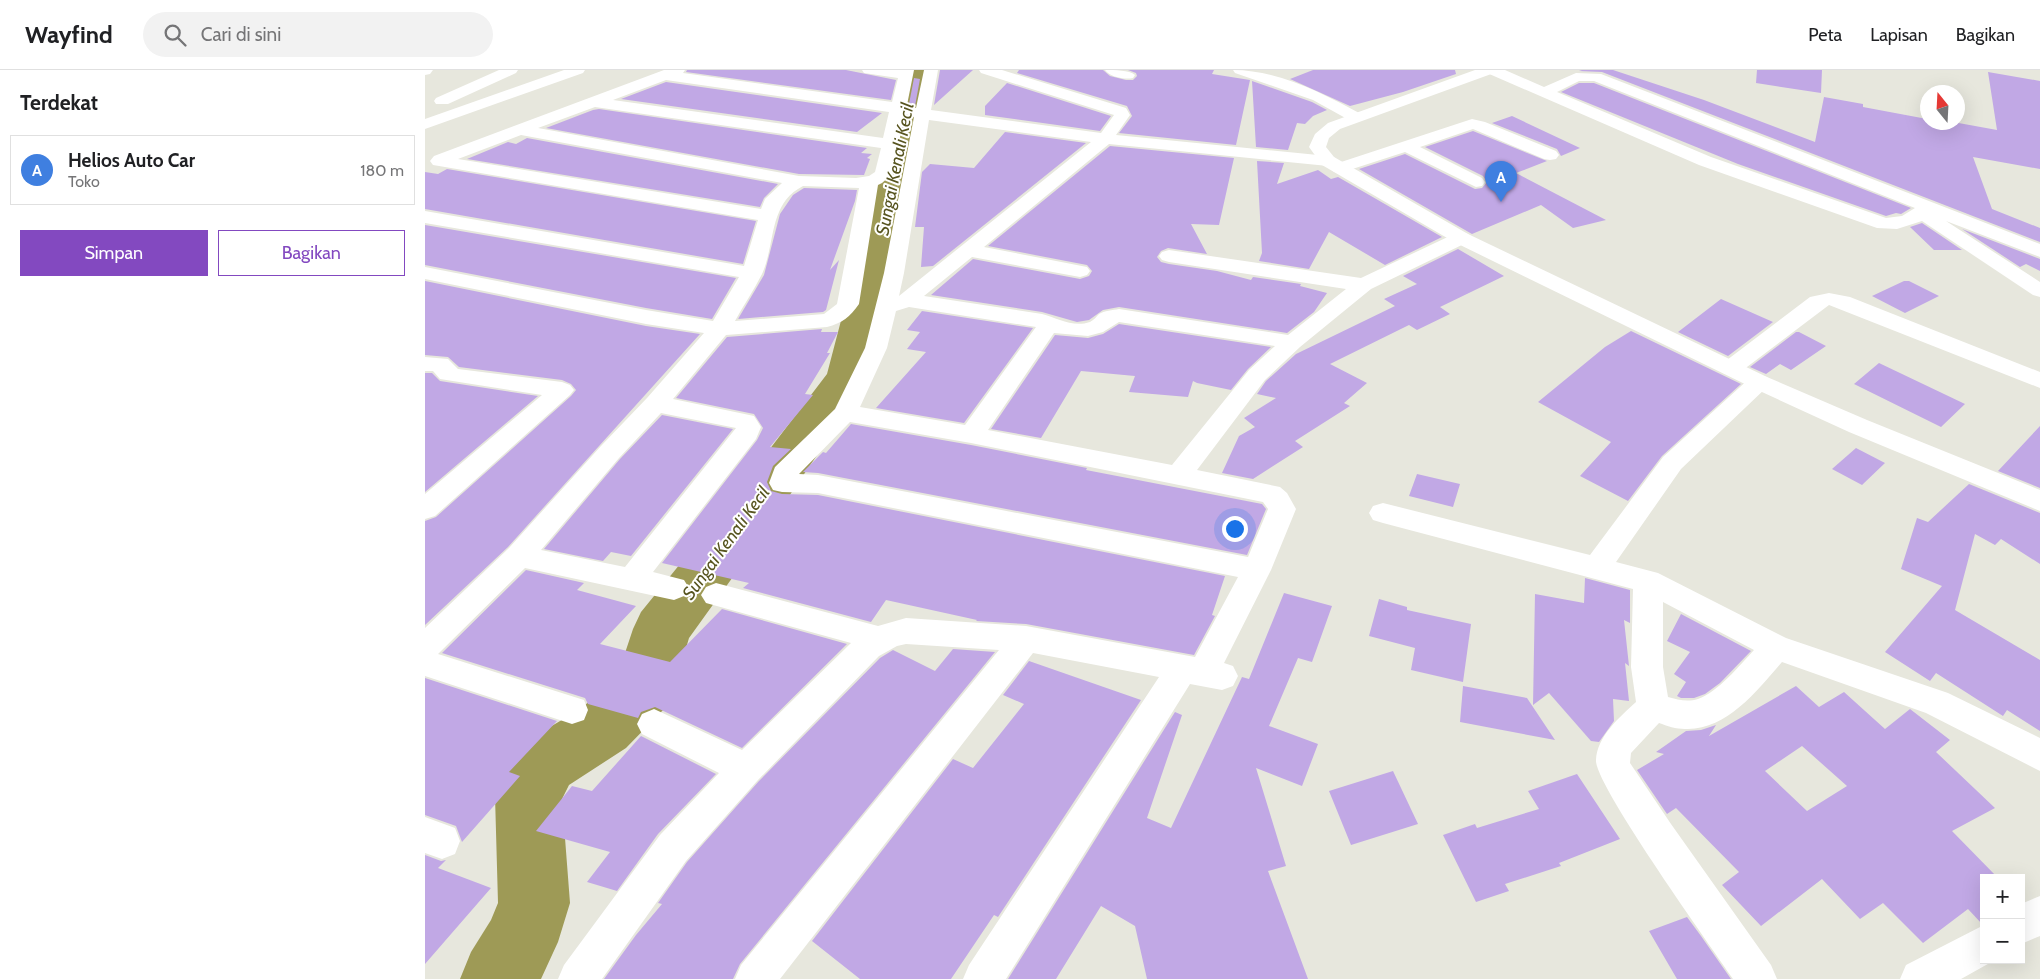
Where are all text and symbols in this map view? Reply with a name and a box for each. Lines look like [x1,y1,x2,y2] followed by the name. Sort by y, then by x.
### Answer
[143,12,493,57] search box
[25,20,113,49] text: Wayfind
[161,21,189,49] icon: search
[201,23,281,46] text: Cari di sini
[1808,24,1842,46] text: Peta
[1870,24,1928,46] text: Lapisan
[1956,24,2015,46] text: Bagikan
[1920,85,1965,130] north arrow
[20,90,98,115] text: Terdekat
[871,100,919,237] water label: Sungai Kenali Kecil
[68,149,195,172] text: Helios Auto Car
[32,161,42,180] text: A
[360,161,404,180] text: 180 m
[1485,161,1517,202] pin: A
[68,172,100,191] text: Toko
[20,230,208,276] button: Simpan
[218,230,405,276] button: Bagikan
[678,481,775,604] water label: Sungai Kenali Kecil
[1222,516,1248,542] your location
[1980,874,2025,964] map controls
[1980,874,2025,919] button: +
[1980,919,2025,964] button: −

